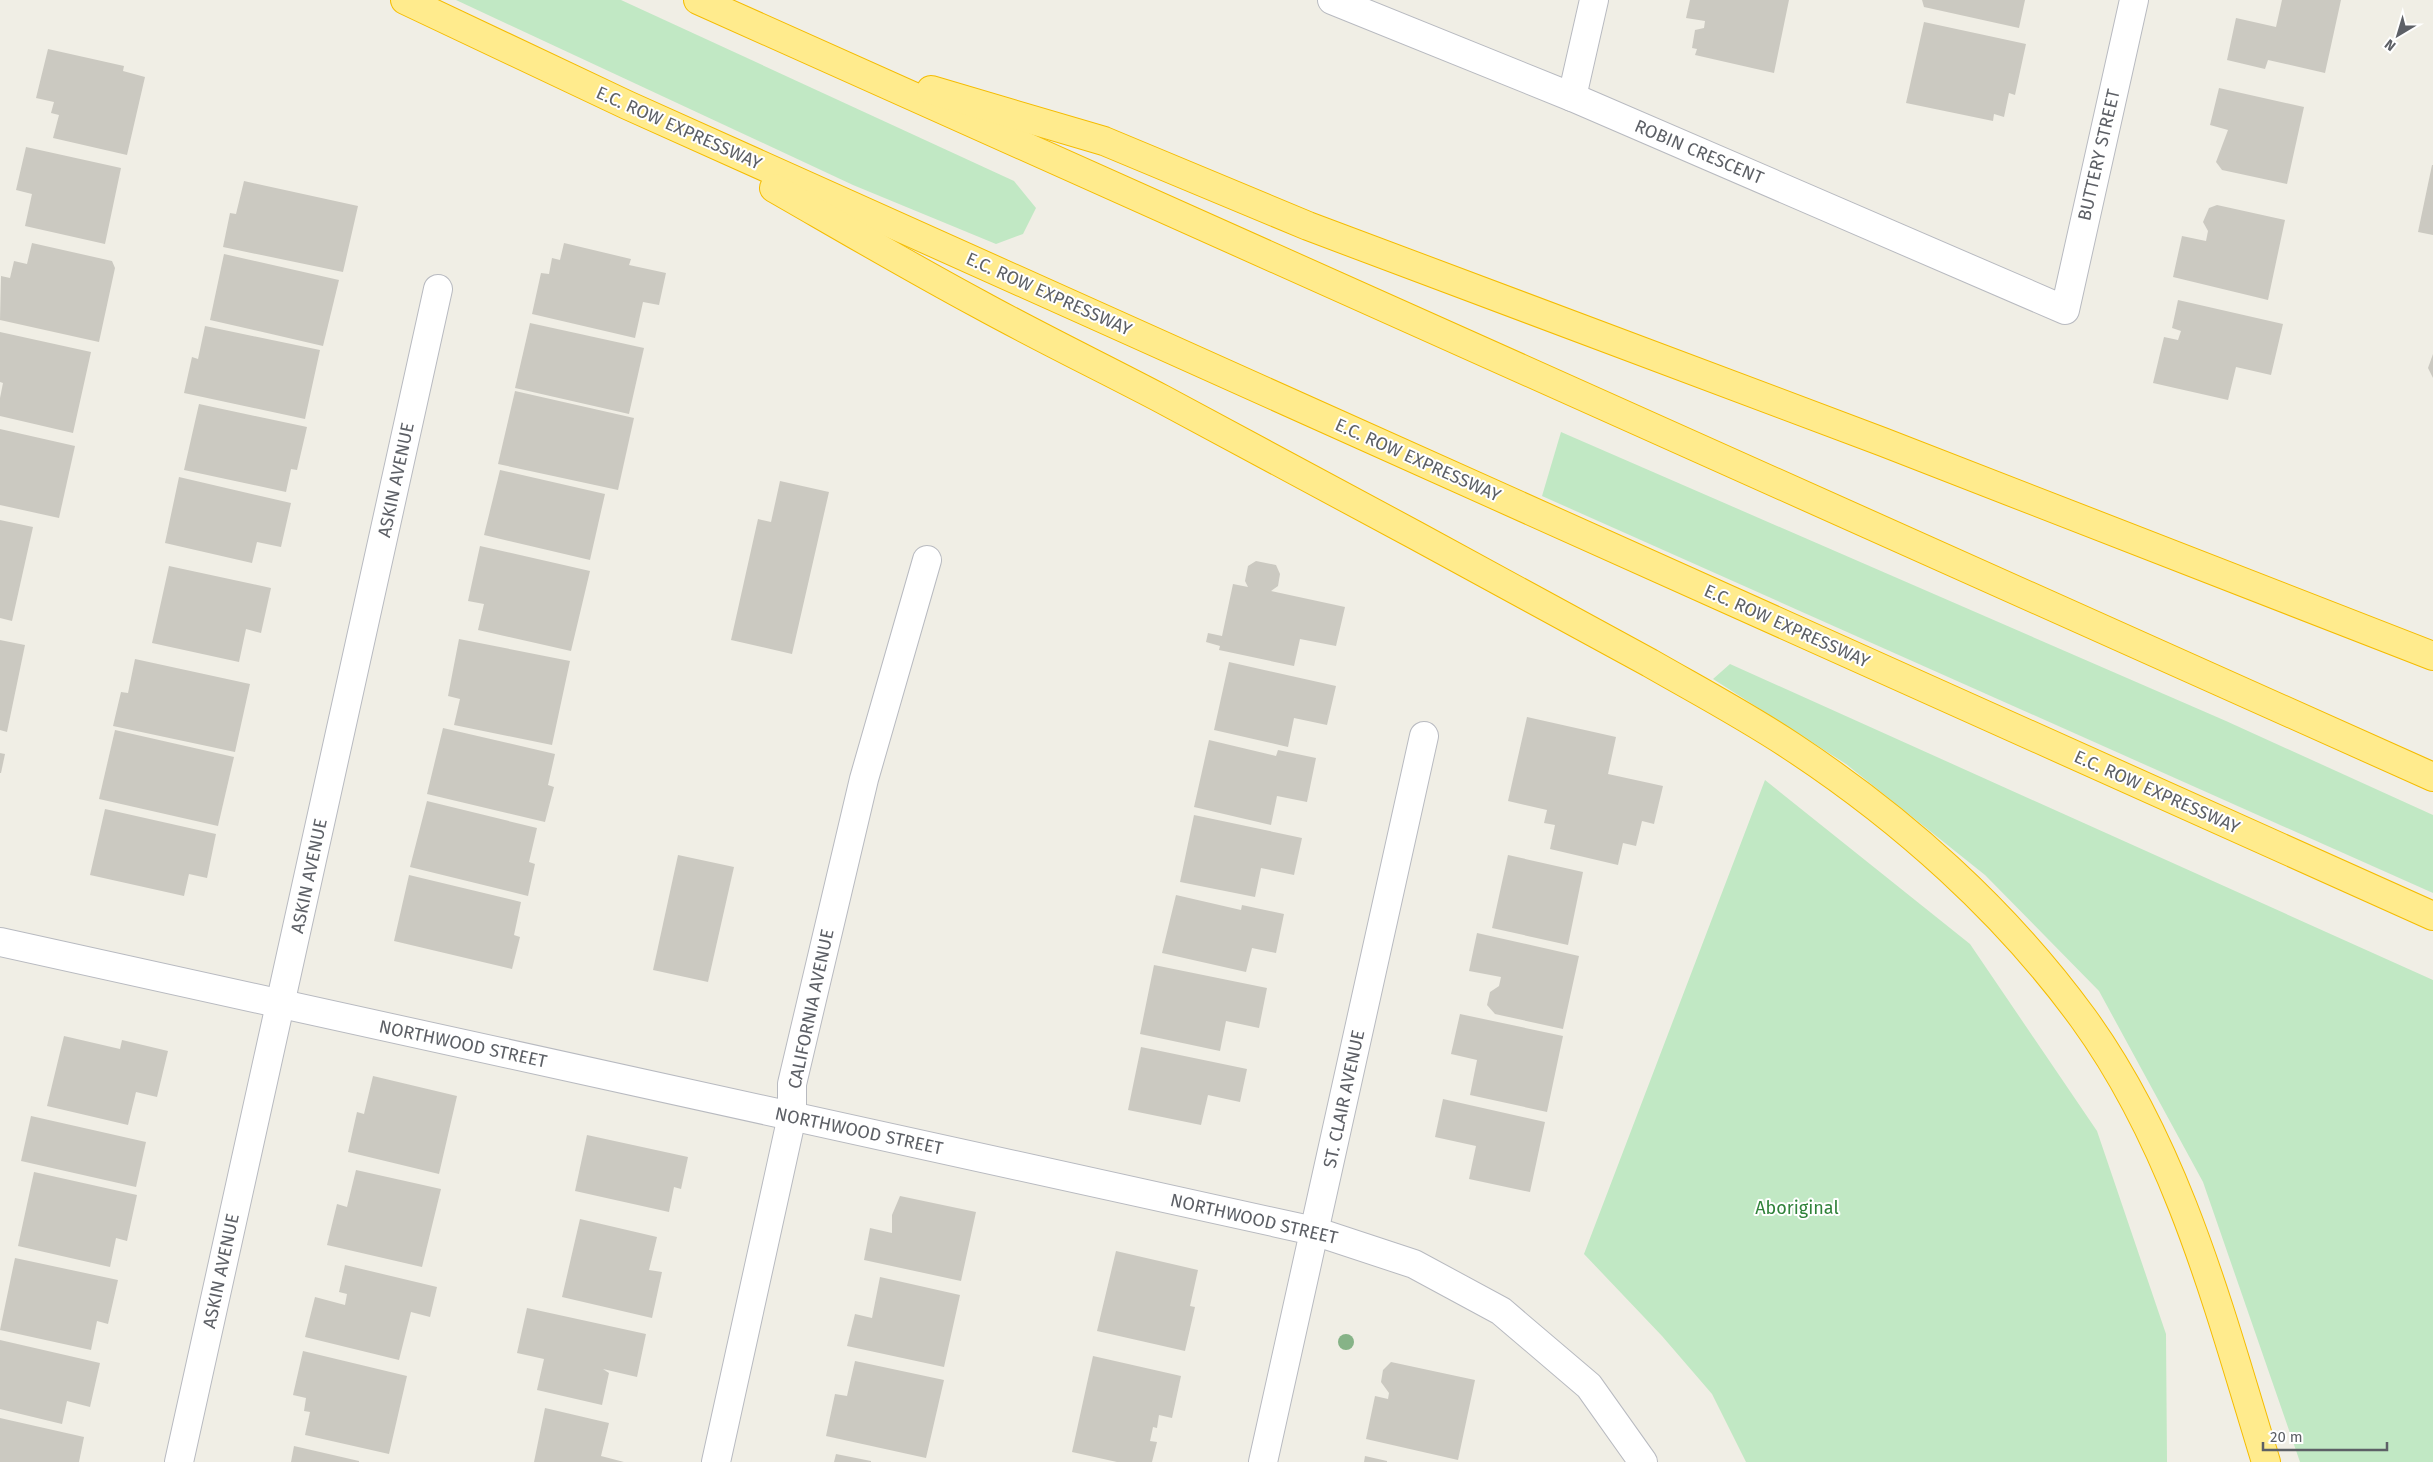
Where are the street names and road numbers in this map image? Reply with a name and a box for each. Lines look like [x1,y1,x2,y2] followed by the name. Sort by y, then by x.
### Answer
[593,82,765,175] street label: E.C. ROW EXPRESSWAY
[2073,86,2125,223] street label: BUTTERY STREET
[1631,115,1767,189] street label: ROBIN CRESCENT
[963,248,1135,341] street label: E.C. ROW EXPRESSWAY
[1332,414,1504,507] street label: E.C. ROW EXPRESSWAY
[373,421,419,539] street label: ASKIN AVENUE
[1701,580,1873,673] street label: E.C. ROW EXPRESSWAY
[2071,746,2243,839] street label: E.C. ROW EXPRESSWAY
[286,817,332,935] street label: ASKIN AVENUE
[783,927,839,1091] street label: CALIFORNIA AVENUE
[377,1015,550,1073] street label: NORTHWOOD STREET
[1319,1028,1369,1170] street label: ST. CLAIR AVENUE
[773,1102,946,1160] street label: NORTHWOOD STREET
[1168,1189,1341,1249] street label: NORTHWOOD STREET
[198,1212,244,1330] street label: ASKIN AVENUE

